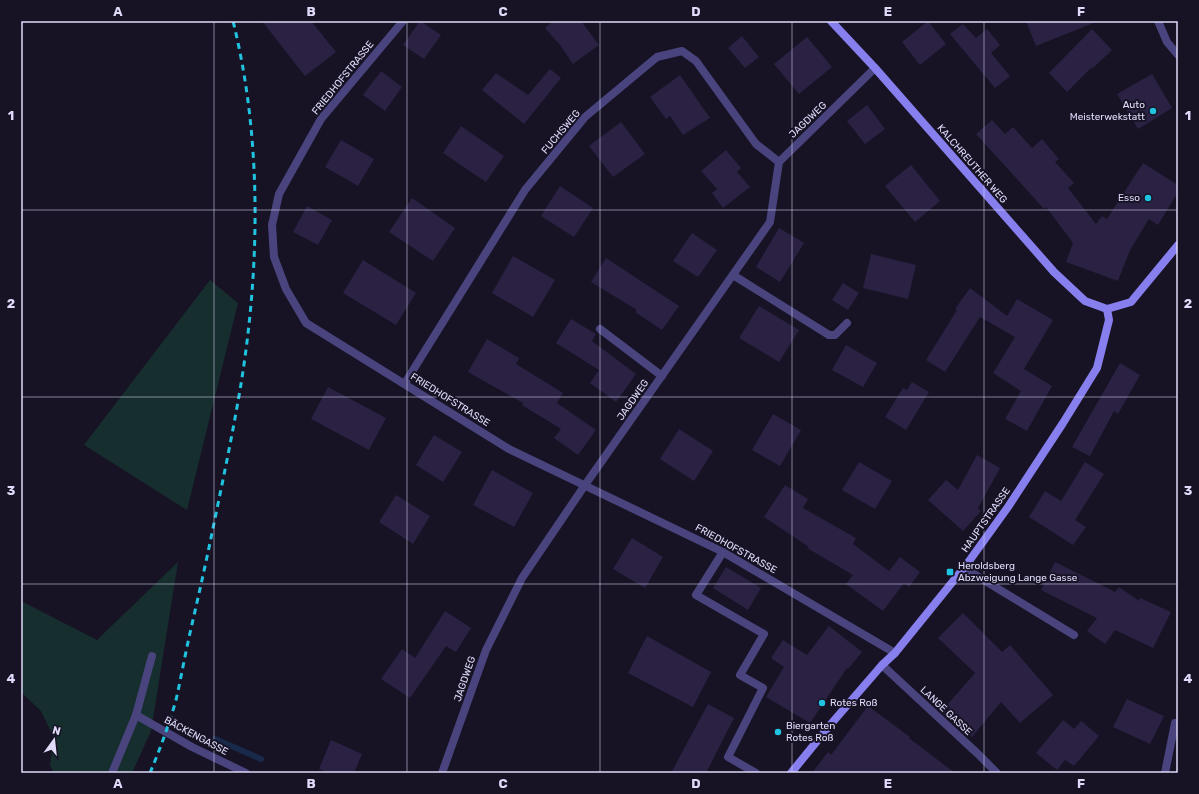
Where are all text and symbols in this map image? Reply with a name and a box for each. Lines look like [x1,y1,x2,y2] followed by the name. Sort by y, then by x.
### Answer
[113,4,123,19] text: A
[306,4,316,19] text: B
[498,4,508,19] text: C
[691,4,701,19] text: D
[884,4,892,19] text: E
[1077,4,1085,19] text: F
[310,39,376,117] street label: FRIEDHOFSTRASSE
[787,99,829,141] street label: JAGDWEG
[1070,99,1145,123] place label: Auto Meisterwekstatt
[1148,106,1158,116] marker: Auto Meisterwekstatt
[539,107,583,156] street label: FUCHSWEG
[8,108,14,123] text: 1
[1185,108,1191,123] text: 1
[935,122,1010,206] street label: KALCHREUTHER WEG
[1118,192,1140,204] place label: Esso
[1143,193,1153,203] marker: Esso
[7,296,15,311] text: 2
[1184,296,1192,311] text: 2
[408,371,492,429] street label: FRIEDHOFSTRASSE
[615,377,652,423] street label: JAGDWEG
[7,483,16,498] text: 3
[1184,483,1193,498] text: 3
[959,485,1013,555] street label: HAUPTSTRASSE
[693,522,779,576] street label: FRIEDHOFSTRASSE
[958,560,1078,584] place label: Heroldsberg Abzweigung Lange Gasse
[945,567,955,577] marker: Heroldsberg Abzweigung Lange Gasse
[452,655,478,703] street label: JAGDWEG
[7,671,16,686] text: 4
[1184,671,1193,686] text: 4
[918,684,974,738] street label: LANGE GASSE
[830,697,877,709] place label: Rotes Roß
[817,698,827,708] marker: Rotes Roß
[162,714,230,758] street label: BÄCKENGASSE
[34,720,74,760] north arrow
[786,720,835,744] place label: Biergarten Rotes Roß
[51,724,62,738] text: N
[773,727,783,737] marker: Biergarten Rotes Roß
[113,776,123,791] text: A
[306,776,316,791] text: B
[498,776,508,791] text: C
[691,776,701,791] text: D
[884,776,892,791] text: E
[1077,776,1085,791] text: F

